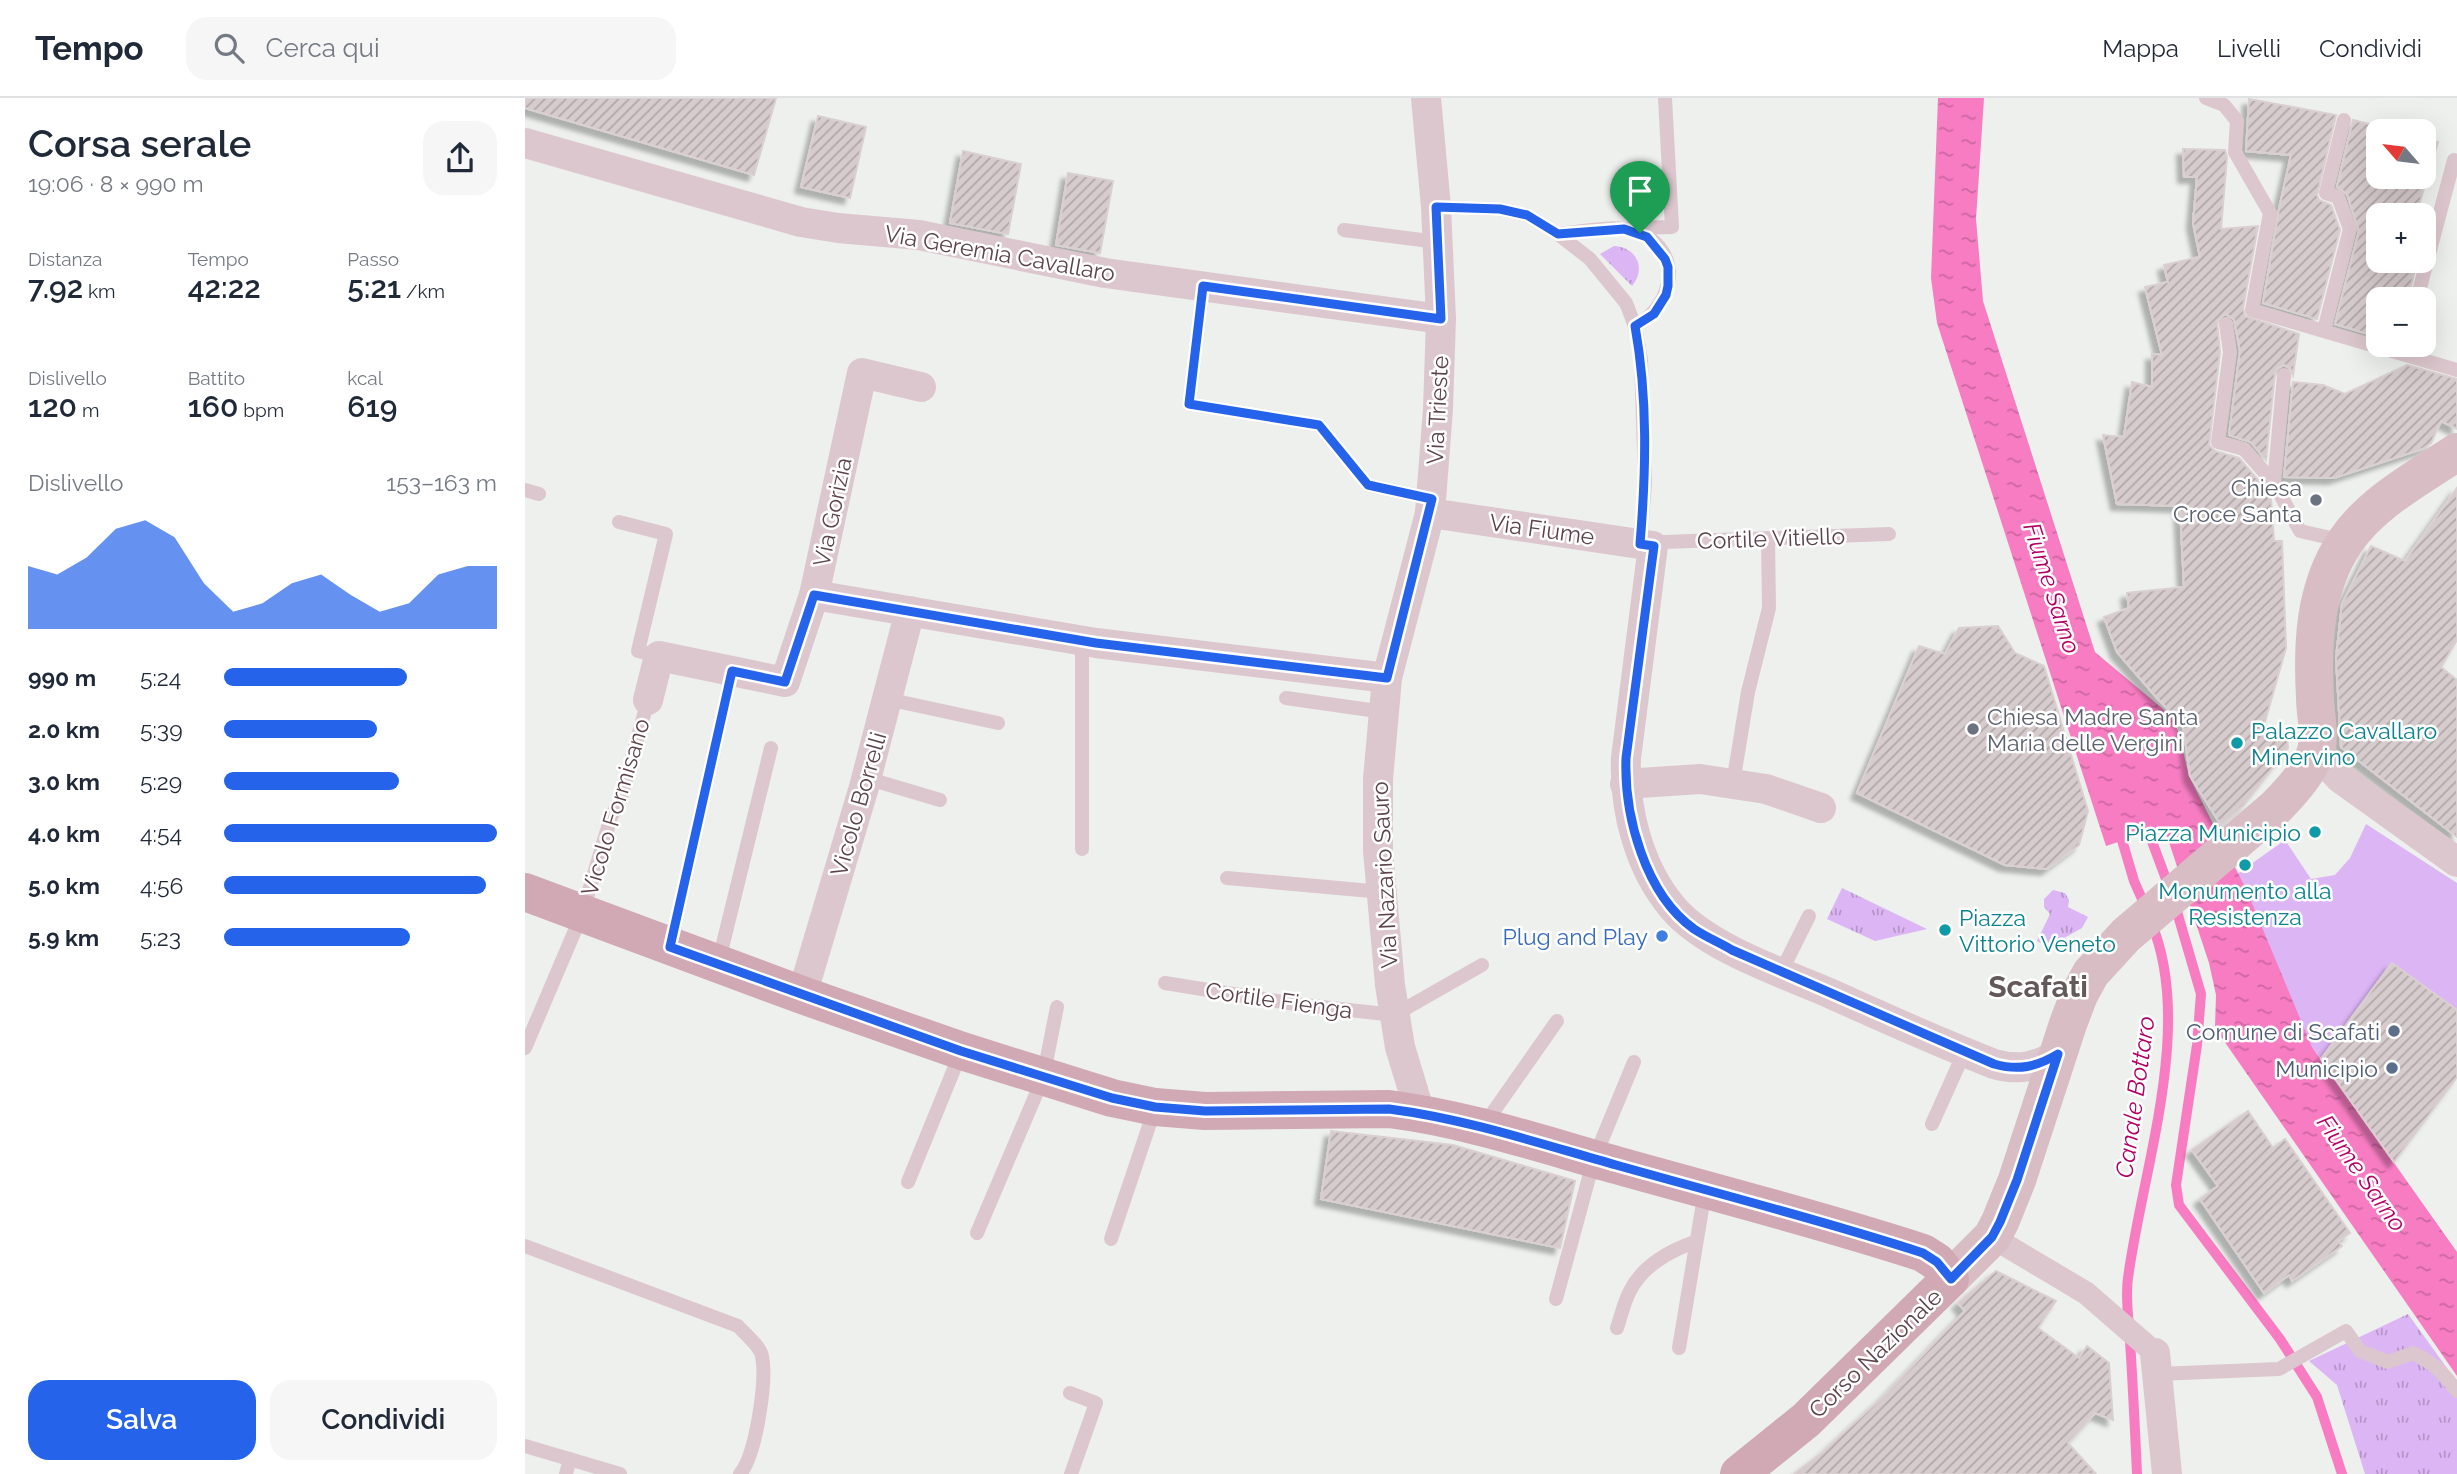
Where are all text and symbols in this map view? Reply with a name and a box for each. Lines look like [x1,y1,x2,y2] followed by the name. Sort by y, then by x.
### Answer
[186,17,676,80] search box
[35,29,144,68] text: Tempo
[210,29,248,67] icon: search
[266,33,380,63] text: Cerca qui
[2102,34,2179,63] text: Mappa
[2217,34,2281,63] text: Livelli
[2319,34,2422,63] text: Condividi
[2366,119,2436,189] north arrow
[2366,119,2436,357] map controls
[28,121,251,166] text: Corsa serale
[423,121,497,195] button: share
[1610,161,1670,233] pin
[28,170,204,197] text: 19:06 · 8 × 990 m
[1621,172,1659,210] icon: arrive
[2366,203,2436,273] button: +
[883,219,1117,287] street label: Via Geremia Cavallaro
[28,248,102,270] text: Distanza
[188,248,249,270] text: Tempo
[347,248,399,270] text: Passo
[28,270,83,305] text: 7.92
[188,270,261,305] text: 42:22
[347,270,401,305] text: 5:21
[83,280,116,302] text: km
[401,280,445,302] text: /km
[2366,287,2436,357] button: −
[1421,355,1453,465] street label: Via Trieste
[28,367,107,389] text: Dislivello
[188,367,245,389] text: Battito
[347,367,383,389] text: kcal
[28,389,77,424] text: 120
[188,389,238,424] text: 160
[347,389,397,424] text: 619
[77,399,99,421] text: m
[238,399,284,421] text: bpm
[807,455,857,569] street label: Via Gorizia
[28,469,123,496] text: Dislivello
[386,469,497,496] text: 153–163 m
[2173,474,2302,527] place label: Chiesa Croce Santa
[2308,492,2324,508] marker: Chiesa Croce Santa
[1488,508,1596,550] street label: Via Fiume
[2017,519,2087,657] water label: Fiume Sarno
[1696,522,1846,554] street label: Cortile Vitiello
[28,664,96,691] text: 990 m
[140,664,181,691] text: 5:24
[1987,703,2198,756] place label: Chiesa Madre Santa Maria delle Vergini
[575,715,655,899] street label: Vicolo Formisano
[28,716,100,743] text: 2.0 km
[140,716,183,743] text: 5:39
[2251,717,2437,770] place label: Palazzo Cavallaro Minervino
[1965,721,1981,737] marker: Chiesa Madre Santa Maria delle Vergini
[825,729,891,879] street label: Vicolo Borrelli
[2229,735,2245,751] marker: Palazzo Cavallaro Minervino
[28,768,100,795] text: 3.0 km
[140,768,182,795] text: 5:29
[1366,781,1402,969] street label: Via Nazario Sauro
[2125,819,2301,846] place label: Piazza Municipio
[28,820,100,847] text: 4.0 km
[140,820,182,847] text: 4:54
[2307,824,2323,840] marker: Piazza Municipio
[2237,857,2253,873] marker: Monumento alla Resistenza
[28,872,100,899] text: 5.0 km
[140,872,183,899] text: 4:56
[2158,877,2332,930] place label: Monumento alla Resistenza
[1959,904,2116,957] place label: Piazza Vittorio Veneto
[1937,922,1953,938] marker: Piazza Vittorio Veneto
[1502,923,1648,950] place label: Plug and Play
[28,924,99,951] text: 5.9 km
[140,924,181,951] text: 5:23
[1654,928,1670,944] marker: Plug and Play
[1988,969,2088,1004] district label: Scafati
[1204,976,1354,1024] street label: Cortile Fienga
[2109,1014,2161,1180] water label: Canale Bottaro
[2186,1018,2380,1045] place label: Comune di Scafati
[2386,1023,2402,1039] marker: Comune di Scafati
[2275,1055,2378,1082] place label: Municipio
[2384,1060,2400,1076] marker: Municipio
[2311,1109,2413,1237] water label: Fiume Sarno
[1803,1283,1947,1423] street label: Corso Nazionale
[28,1380,256,1460] button: Salva
[270,1380,497,1460] button: Condividi

